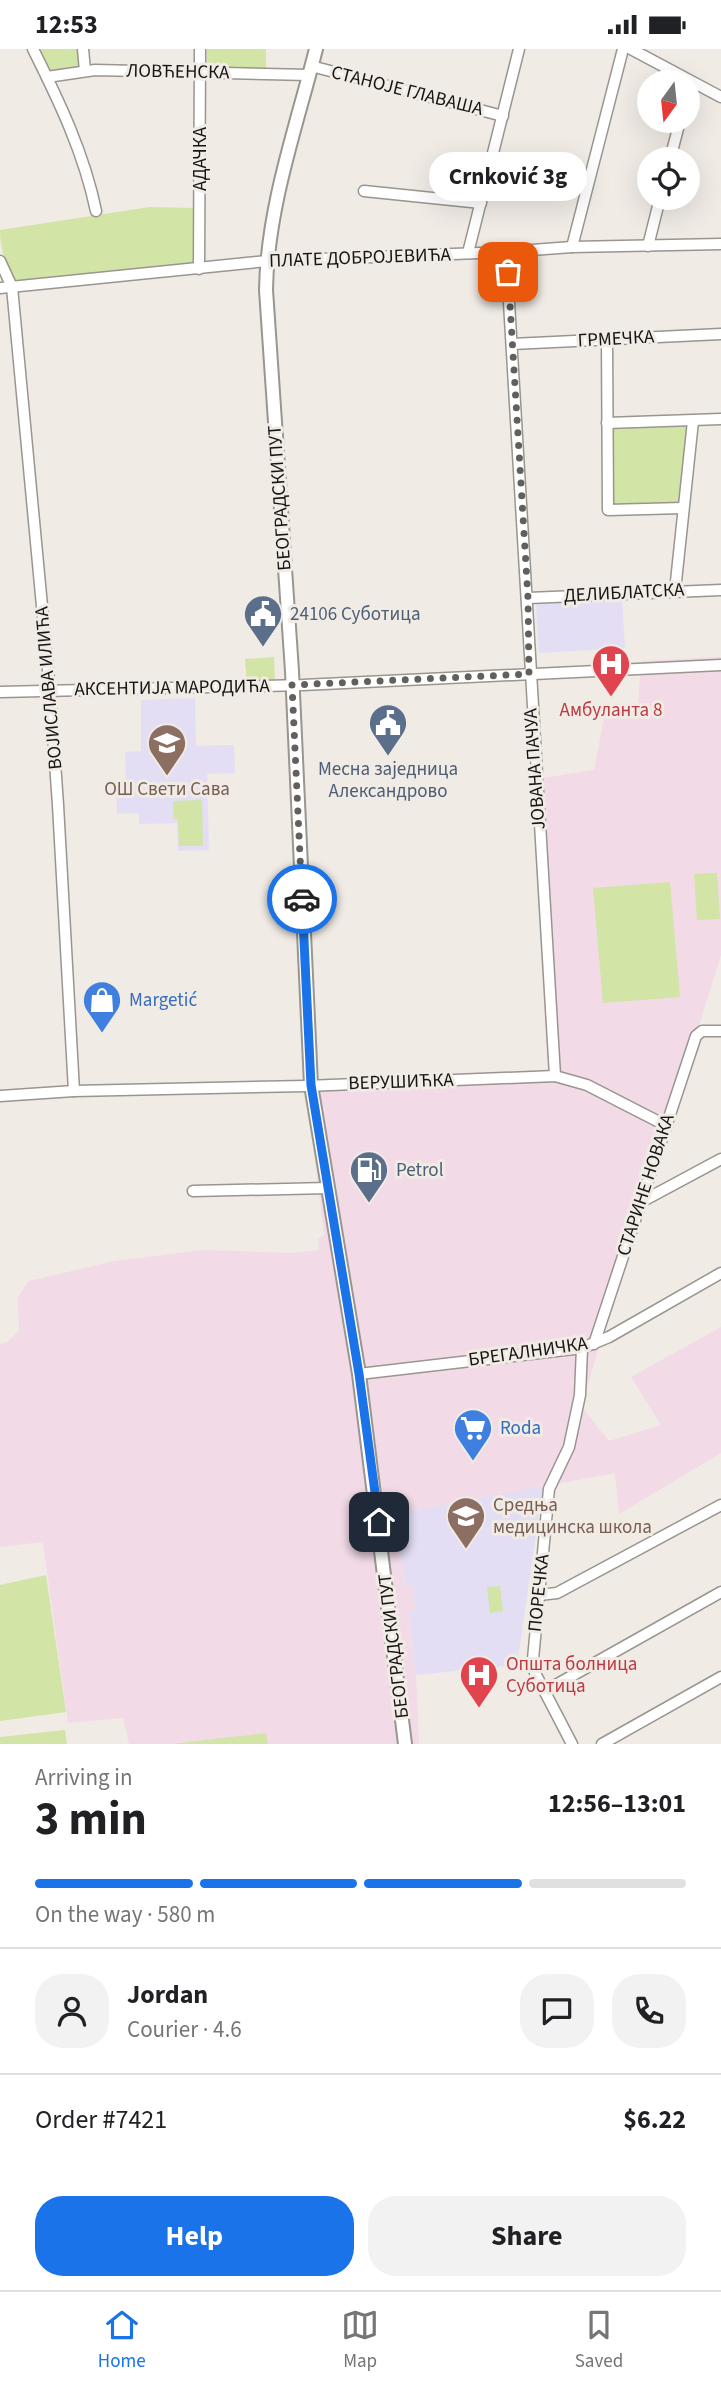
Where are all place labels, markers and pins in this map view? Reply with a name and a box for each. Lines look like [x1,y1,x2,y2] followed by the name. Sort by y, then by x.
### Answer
[429,153,587,202] callout: Crnković 3g
[478,242,538,302] pin
[242,593,284,648] public building icon: 24106 Суботица
[290,601,421,628] place label: 24106 Суботица
[590,643,632,698] hospital icon: Амбуланта 8
[560,697,662,724] place label: Амбуланта 8
[367,702,409,757] public building icon: Месна заједница Александрово
[146,722,188,777] school or university icon: ОШ Свети Сава
[318,756,458,805] place label: Месна заједница Александрово
[104,776,230,803] place label: ОШ Свети Сава
[81,979,123,1034] shop icon: Margetić
[129,987,197,1014] place label: Margetić
[348,1149,390,1204] fuel station icon: Petrol
[396,1157,444,1184] place label: Petrol
[452,1407,494,1462] supermarket icon: Roda
[500,1415,541,1442] place label: Roda
[349,1492,409,1552] pin
[493,1492,652,1541] place label: Средња медицинска школа
[445,1495,487,1550] school or university icon: Средња медицинска школа
[506,1651,637,1700] place label: Општа болница Суботица
[458,1654,500,1709] hospital icon: Општа болница Суботица

